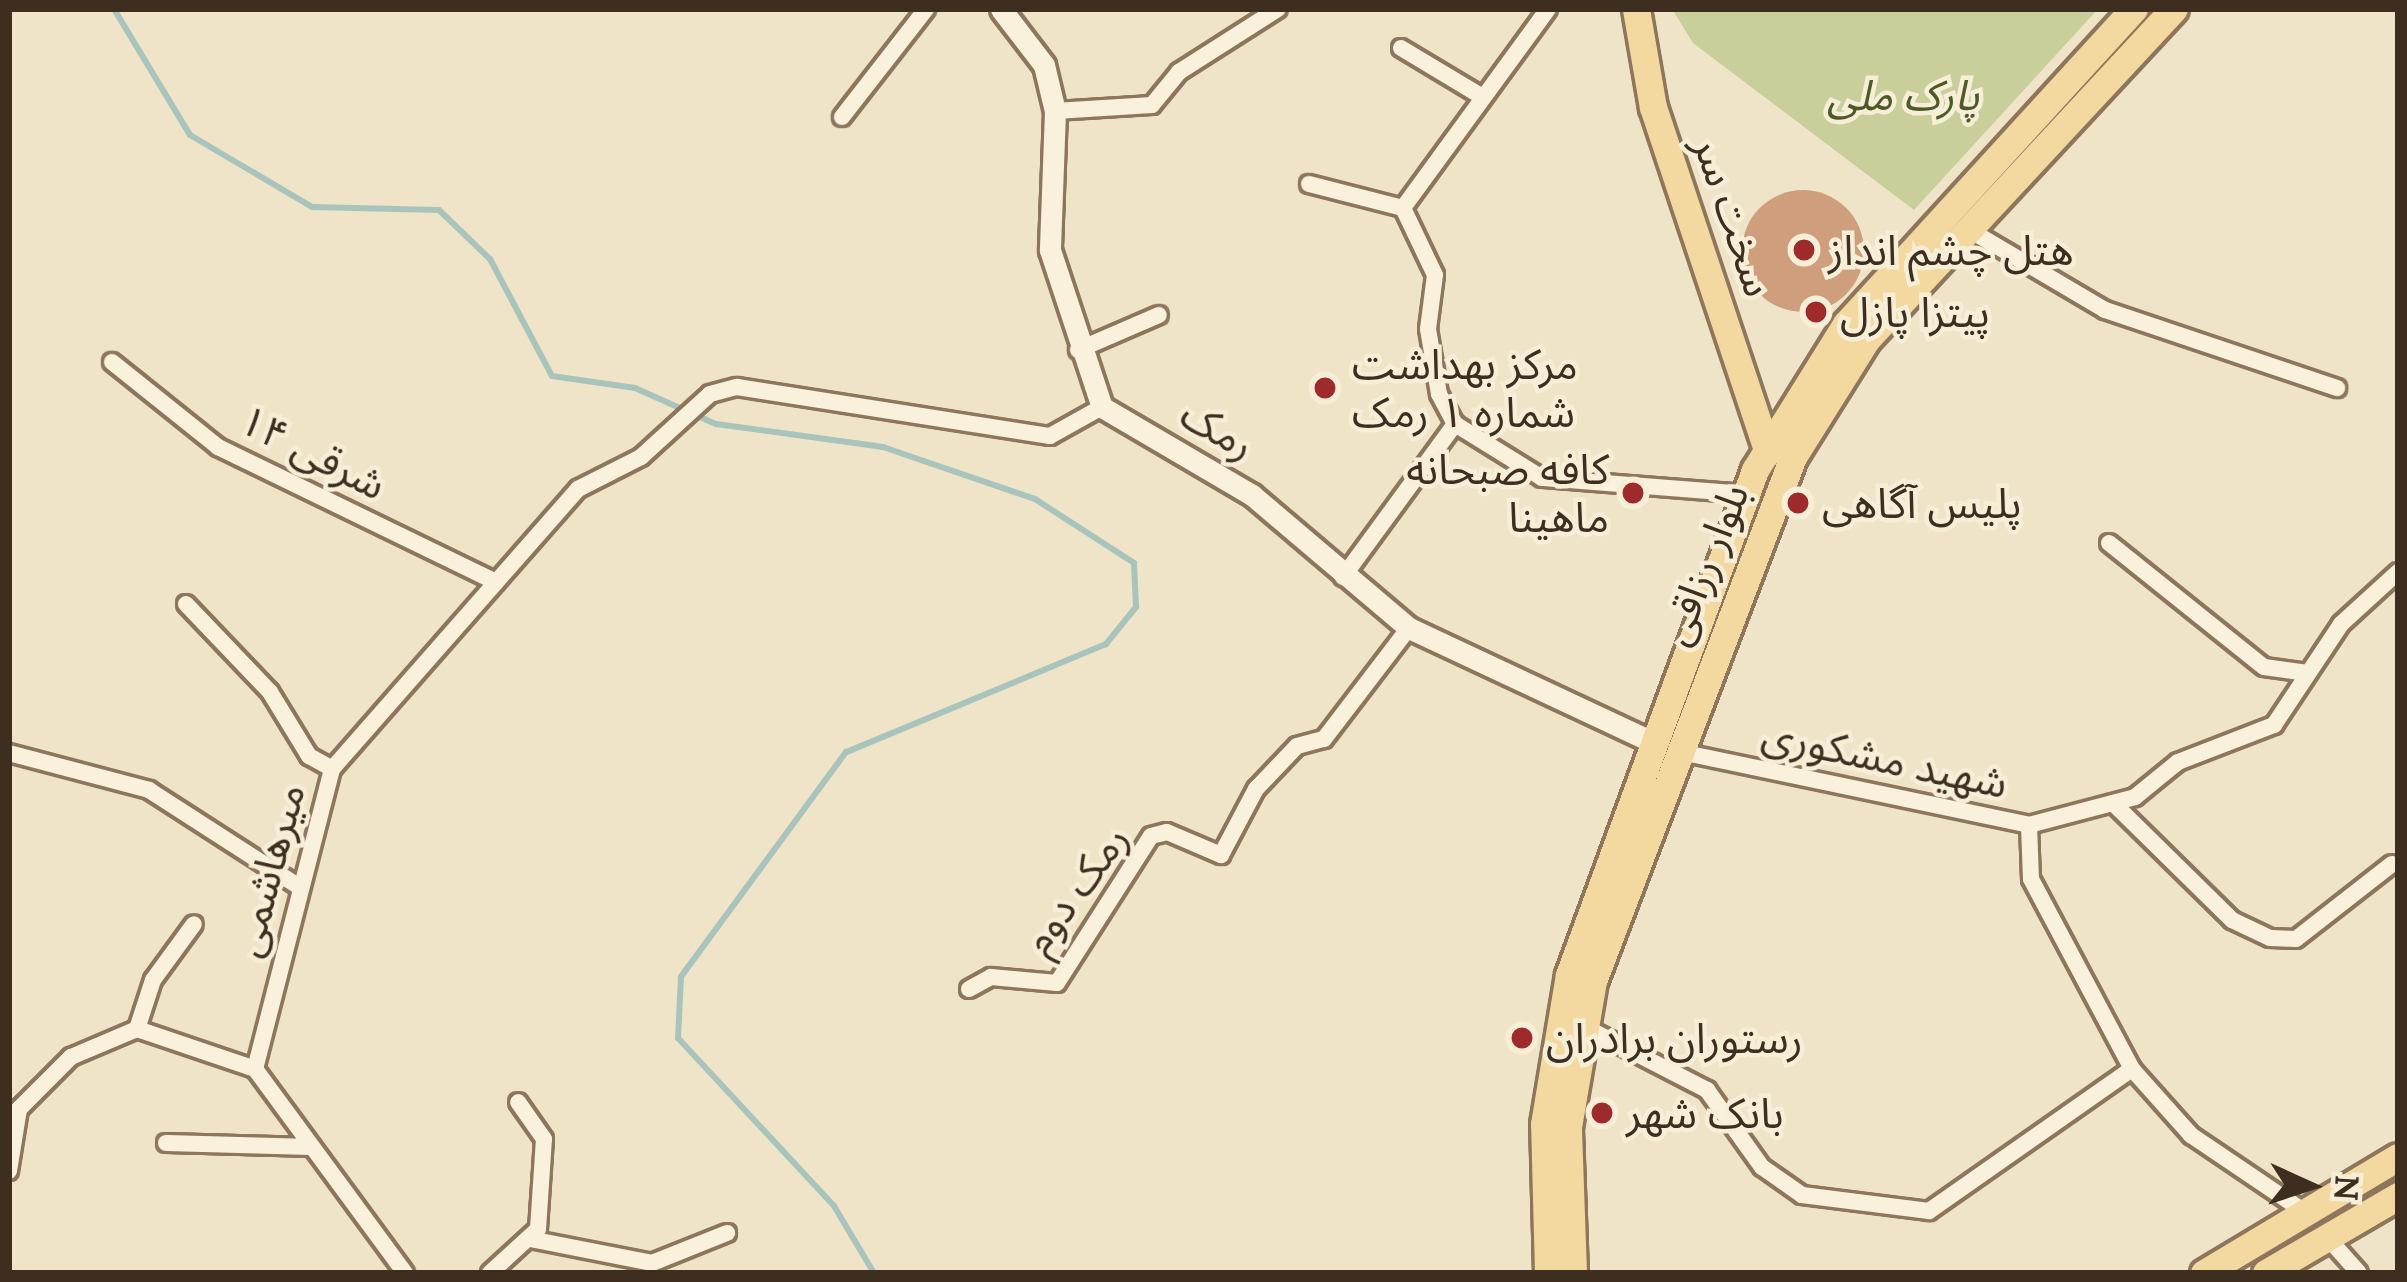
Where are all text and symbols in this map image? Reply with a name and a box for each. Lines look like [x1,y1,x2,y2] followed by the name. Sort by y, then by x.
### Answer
[1827,70,1979,120] park label: پارک ملی
[1683,129,1785,303] street label: سخت سر
[1828,225,2074,275] place label: هتل چشم انداز
[1791,237,1817,263] marker: هتل چشم انداز
[1840,287,1990,337] place label: پیتزا پازل
[1803,299,1829,325] marker: پیتزا پازل
[1352,339,1578,437] place label: مرکز بهداشت شماره ۱ رمک
[1309,372,1341,404] marker: مرکز بهداشت شماره ۱ رمک
[1172,388,1264,470] street label: رمک
[232,394,394,510] street label: شرقی ۱۴
[1406,444,1609,542] place label: کافه صبحانه ماهینا
[1649,476,1759,652] street label: بلوار رزاقی
[1822,478,2022,528] place label: پلیس آگاهی
[1620,480,1646,506] marker: کافه صبحانه ماهینا
[1785,490,1811,516] marker: پلیس آگاهی
[1758,707,2012,809] street label: شهید مشکوری
[221,778,315,962] street label: میرهاشمی
[1011,815,1139,963] street label: رمک دوم
[1546,1013,1803,1063] place label: رستوران برادران
[1509,1025,1535,1051] marker: رستوران برادران
[1626,1088,1784,1138] place label: بانک شهر
[1589,1100,1615,1126] marker: بانک شهر
[2251,1126,2371,1246] north arrow
[2325,1174,2369,1202] text: N

